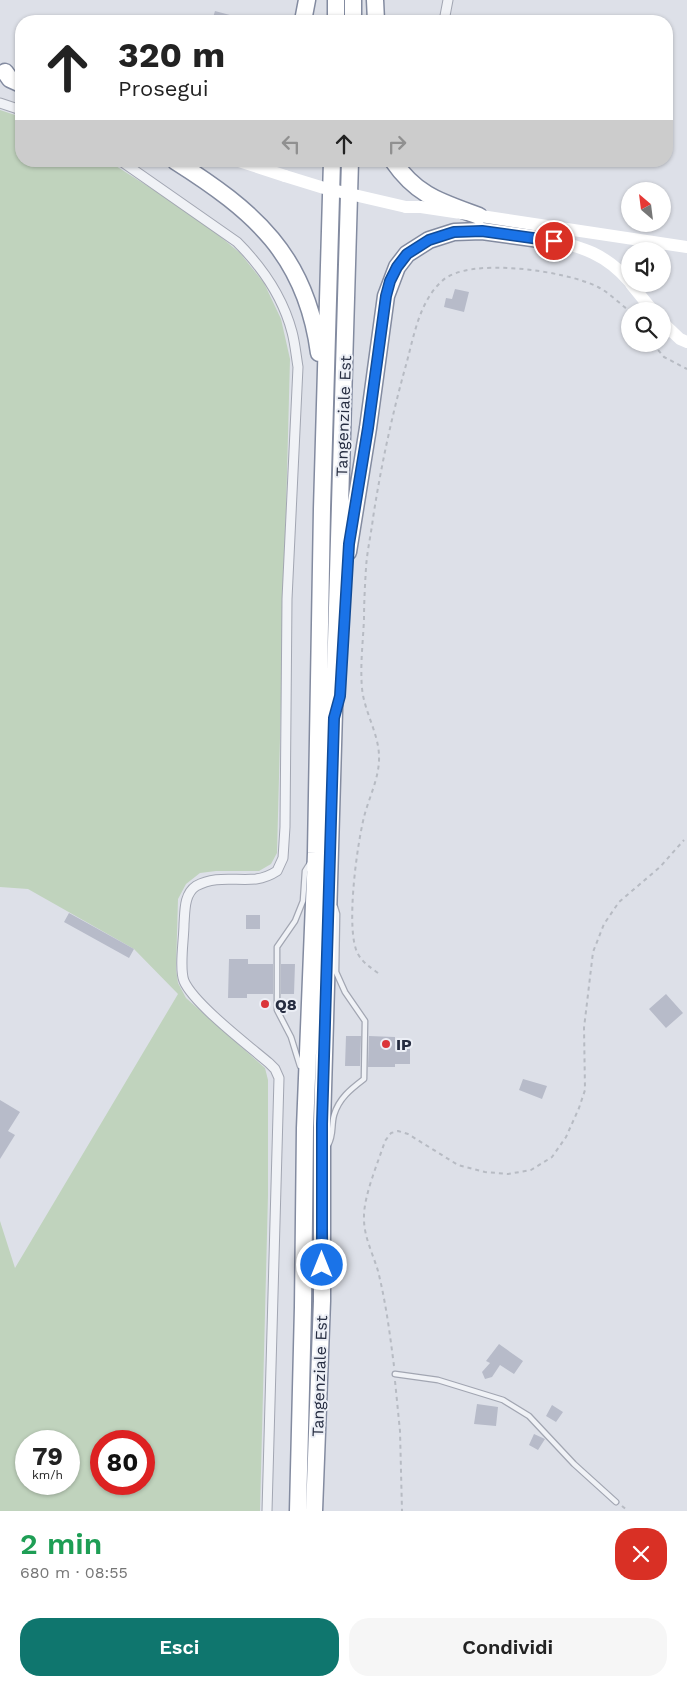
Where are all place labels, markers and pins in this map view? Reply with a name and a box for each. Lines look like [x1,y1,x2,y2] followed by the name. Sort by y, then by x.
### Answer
[533,220,575,262] pin
[275,995,297,1014] place label: Q8
[259,998,271,1010] marker: Q8
[396,1035,412,1054] place label: IP
[380,1038,392,1050] marker: IP

